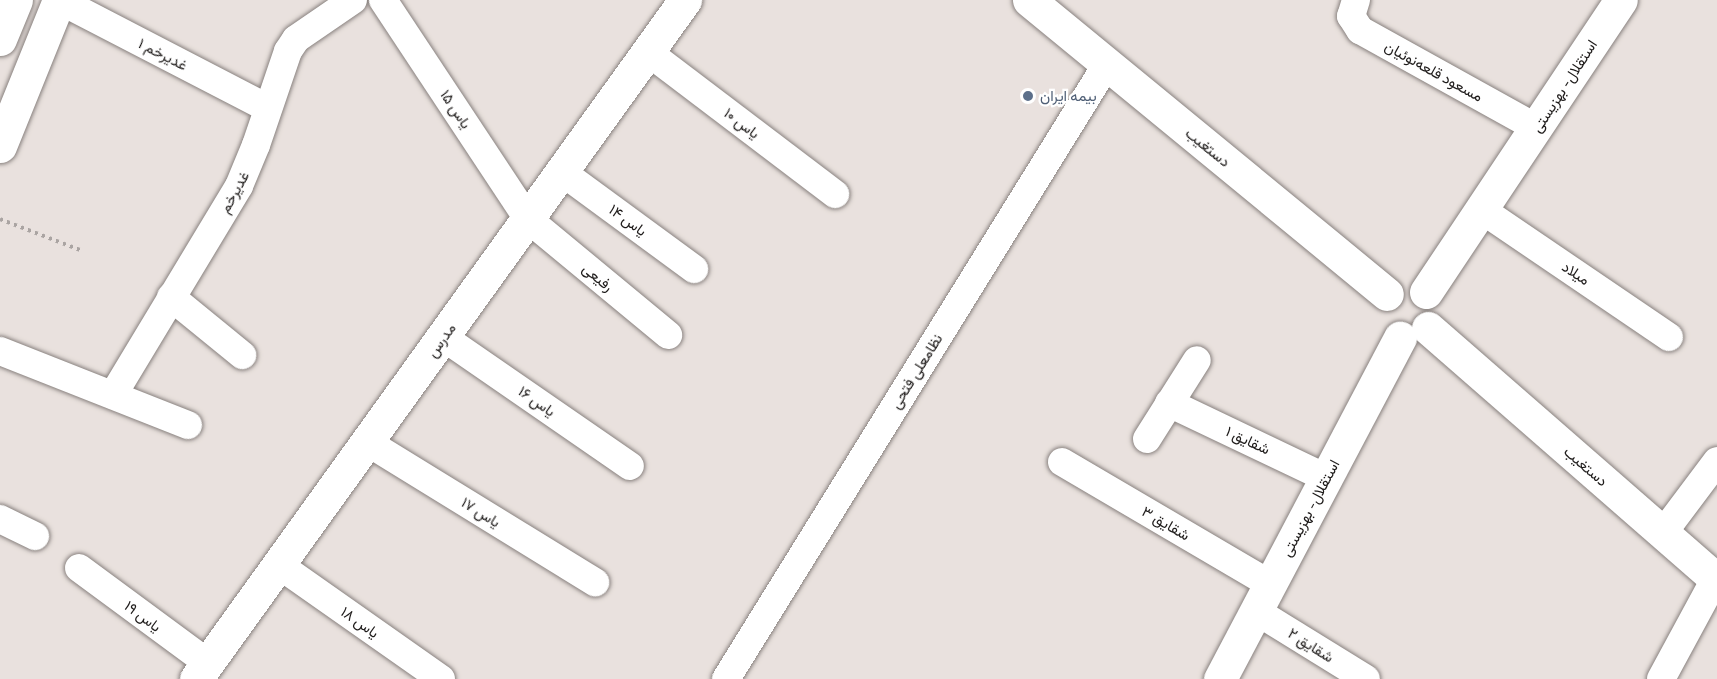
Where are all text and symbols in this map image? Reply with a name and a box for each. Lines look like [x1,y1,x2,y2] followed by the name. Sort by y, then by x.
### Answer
[135,34,191,74] street label: غدیرخم ۱
[1527,36,1601,136] street label: استقلال- بهزیستی
[1382,37,1486,105] street label: مسعود قلعه‌نوئیان
[437,86,475,132] street label: یاس ۱۵
[1040,87,1097,105] place label: بیمه ایران
[1021,89,1035,103] marker: بیمه ایران
[720,104,764,142] street label: یاس ۱۰
[1182,124,1234,170] street label: دستغیب
[215,168,253,216] street label: غدیرخم
[606,200,650,240] street label: یاس ۱۴
[1559,257,1593,289] street label: میلاد
[579,259,617,295] street label: رفیعی
[423,319,459,361] street label: مدرس
[886,330,946,412] street label: نظامعلی فتحی
[515,382,559,420] street label: یاس ۱۶
[1223,422,1273,458] street label: شقایق ۱
[1560,442,1612,490] street label: دستغیب
[1277,456,1343,560] street label: استقلال- بهزیستی
[458,493,504,531] street label: یاس ۱۷
[1139,502,1193,544] street label: شقایق ۳
[121,596,165,636] street label: یاس ۱۹
[337,602,383,642] street label: یاس ۱۸
[1285,624,1337,666] street label: شقایق ۲

